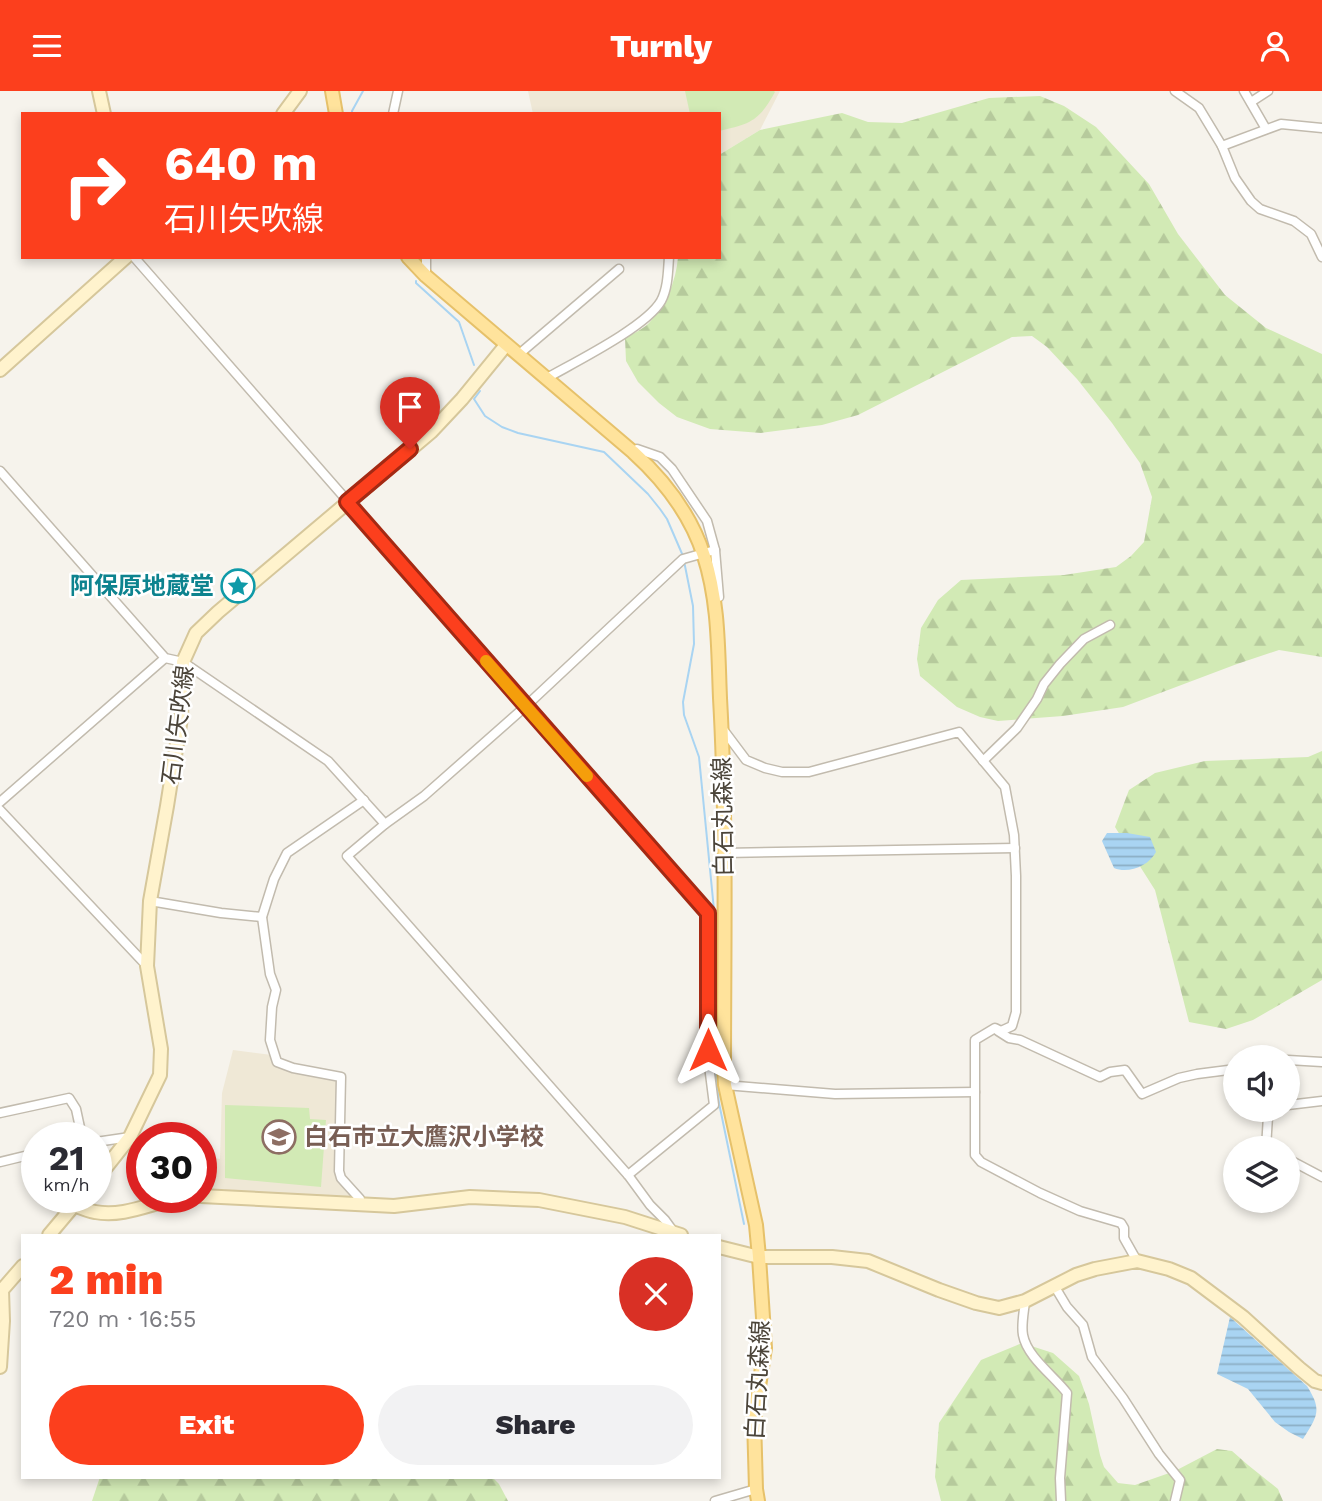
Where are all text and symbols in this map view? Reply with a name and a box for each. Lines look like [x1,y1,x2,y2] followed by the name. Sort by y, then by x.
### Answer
[28,27,66,65] icon: menu
[610,27,712,65] text: Turnly
[1256,27,1294,65] icon: person
[164,134,318,192] text: 640 m
[49,140,140,231] icon: right
[164,200,324,238] text: 石川矢吹線
[380,377,440,449] pin
[391,388,429,426] icon: arrive
[219,567,257,605] place icon: 阿保原地蔵堂
[70,572,214,600] place label: 阿保原地蔵堂
[157,664,199,786] street label: 石川矢吹線
[708,757,738,877] street label: 白石丸森線
[671,1013,745,1087] position arrow
[1223,1045,1300,1213] map controls
[1223,1045,1300,1122] button: sound
[260,1118,298,1156] school or university icon: 白石市立大鷹沢小学校
[126,1122,217,1213] speed limit sign: 30
[304,1123,544,1151] place label: 白石市立大鷹沢小学校
[1223,1136,1300,1213] button: layers
[49,1137,84,1179] text: 21
[43,1174,90,1195] text: km/h
[49,1255,163,1304] text: 2 min
[619,1257,693,1331] button: close
[49,1306,196,1333] text: 720 m · 16:55
[741,1319,775,1441] street label: 白石丸森線
[49,1385,364,1465] button: Exit
[378,1385,693,1465] button: Share

